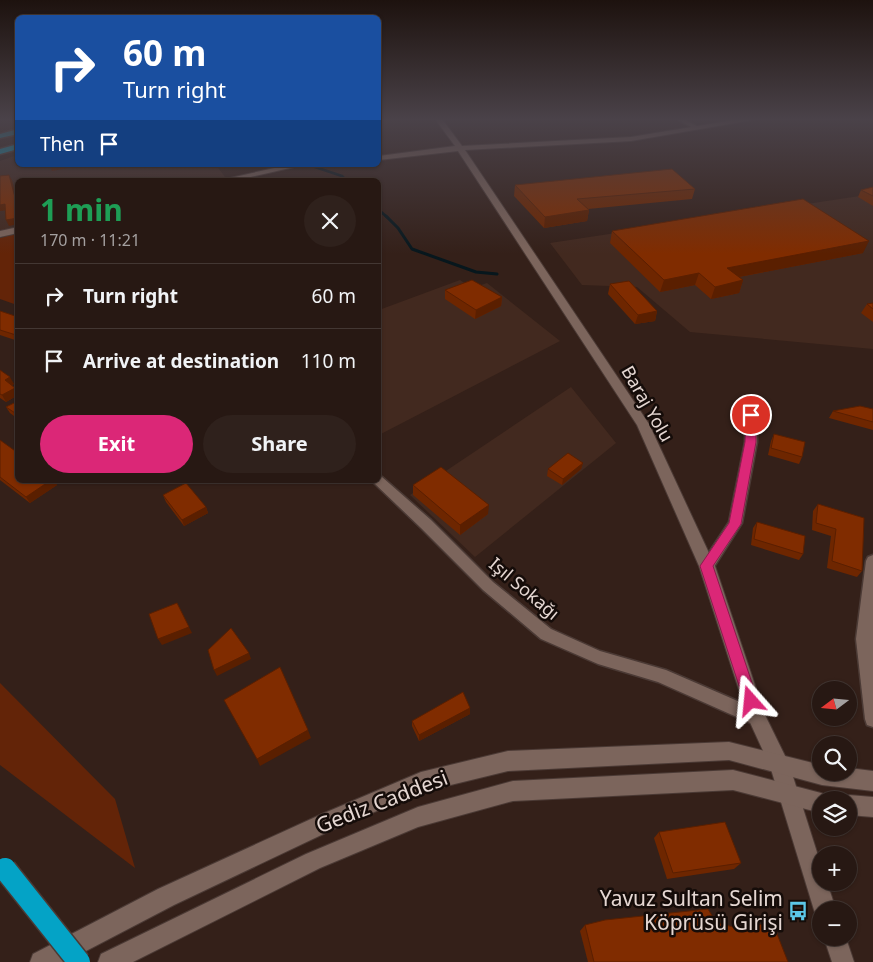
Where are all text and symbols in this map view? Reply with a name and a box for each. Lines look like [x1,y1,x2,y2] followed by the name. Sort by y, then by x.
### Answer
[123,29,206,76] text: 60 m
[40,35,105,100] icon: right
[123,74,226,104] text: Turn right
[95,130,123,158] icon: arrive
[40,131,85,157] text: Then
[40,189,123,230] text: 1 min
[304,195,356,247] button: close
[40,229,140,251] text: 170 m · 11:21
[40,282,68,310] icon: right
[83,283,178,309] text: Turn right
[312,283,356,309] text: 60 m
[40,347,68,375] icon: arrive
[83,348,279,374] text: Arrive at destination
[301,348,356,374] text: 110 m
[616,361,679,446] street label: Baraj Yolu
[730,394,772,436] pin
[737,401,765,429] icon: arrive
[40,415,193,473] button: Exit
[203,415,356,473] button: Share
[484,552,565,625] street label: Işıl Sokağı
[724,674,776,726] position arrow
[812,681,858,726] north arrow
[812,681,857,946] map controls
[812,736,857,781] button: search
[312,763,452,839] street label: Gediz Caddesi
[812,791,857,836] button: layers
[812,846,857,891] button: +
[600,884,783,936] place label: Yavuz Sultan Selim Köprüsü Girişi
[787,900,809,922] bus stop icon: Yavuz Sultan Selim Köprüsü Girişi
[812,901,857,946] button: −

